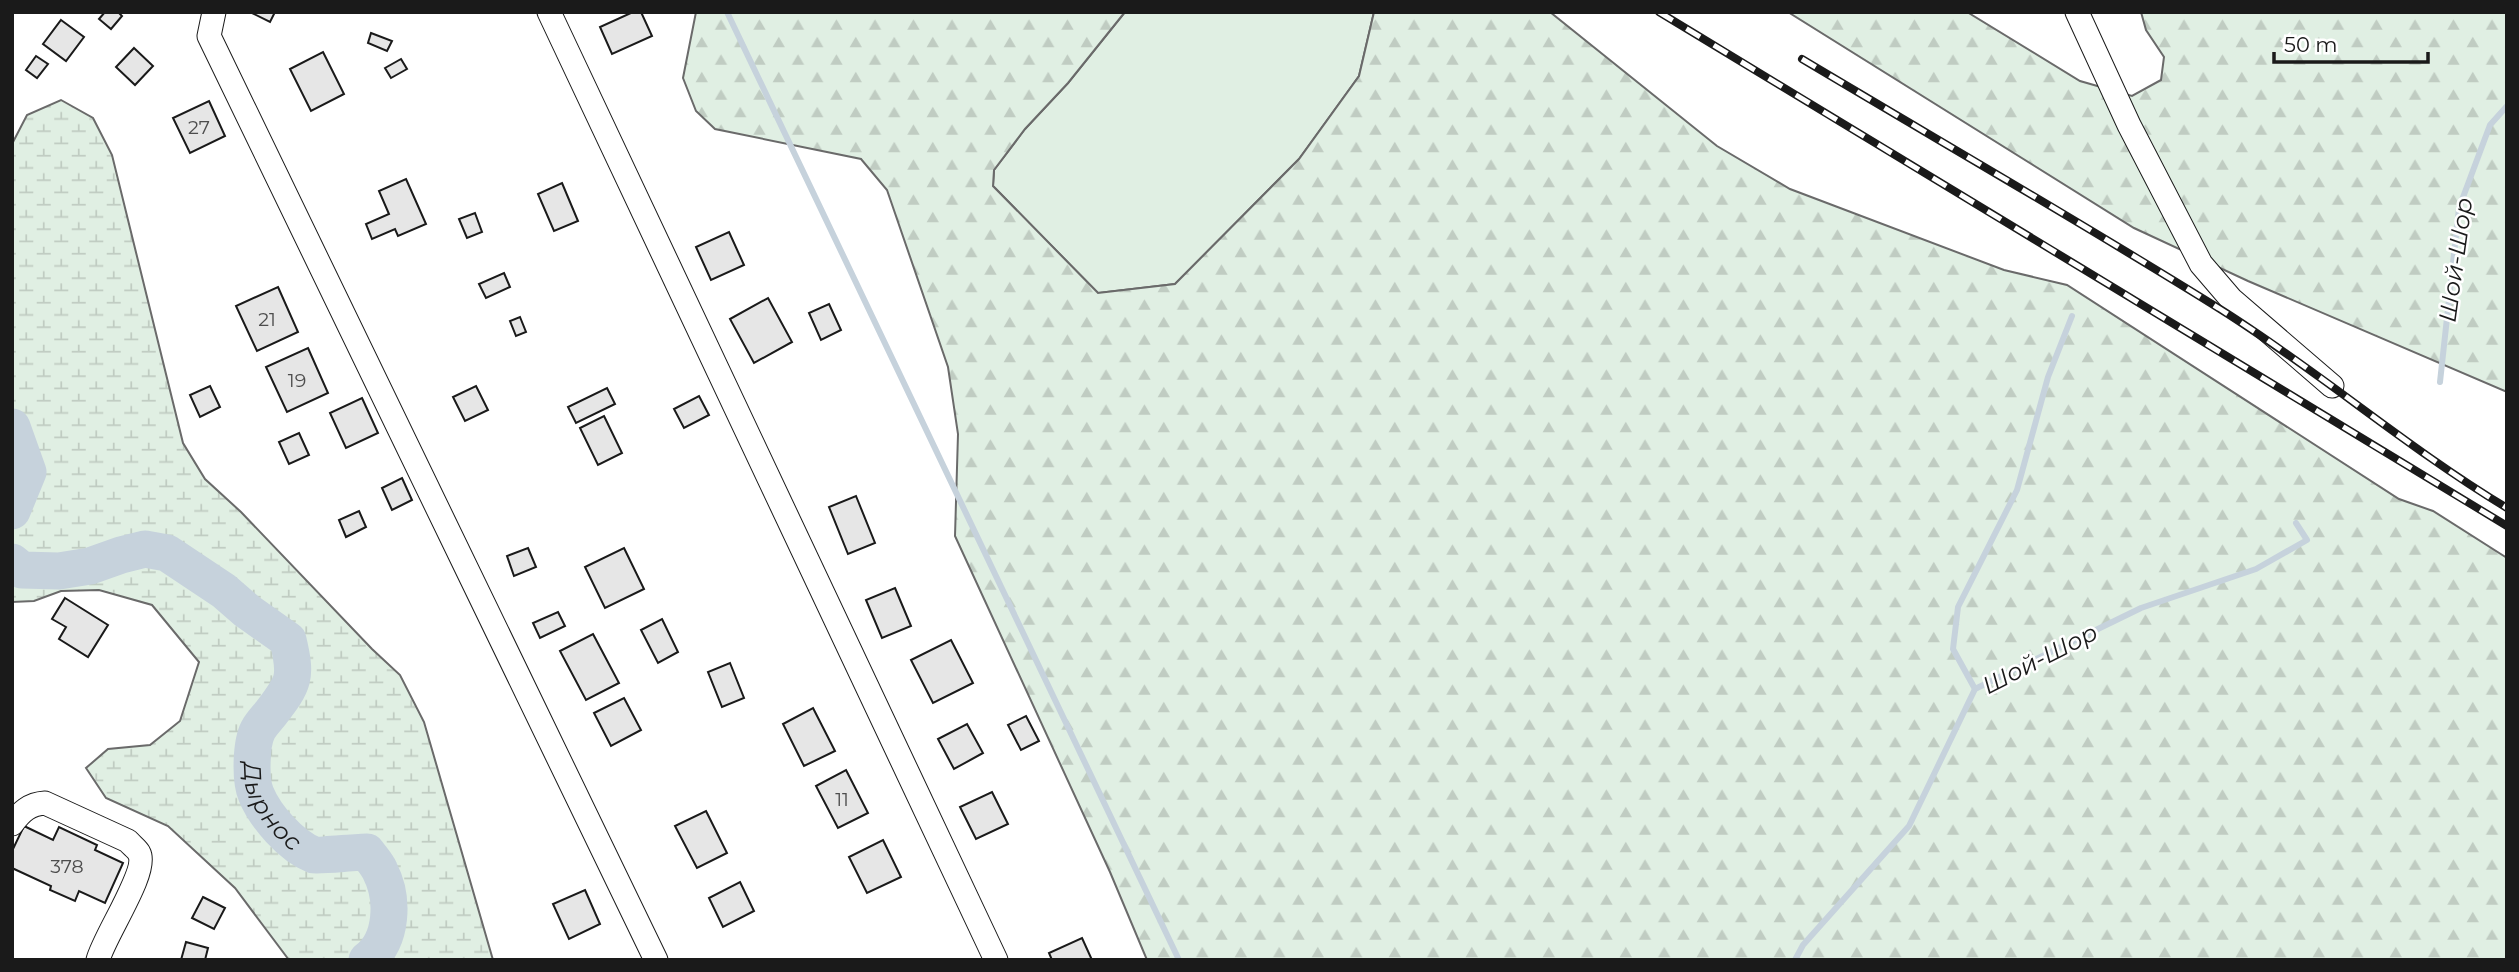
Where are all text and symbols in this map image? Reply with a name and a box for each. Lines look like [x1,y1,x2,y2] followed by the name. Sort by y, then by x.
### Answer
[2274,21,2428,65] scale bar
[2284,32,2338,57] text: 50 m
[188,116,210,139] house number: 27
[2432,196,2479,324] water label: Шой-Шор
[258,308,276,331] house number: 21
[288,369,306,392] house number: 19
[1977,617,2102,700] water label: Шой-Шор
[238,760,308,857] water label: Дырнос
[835,788,849,811] house number: 11
[50,855,84,878] house number: 378

